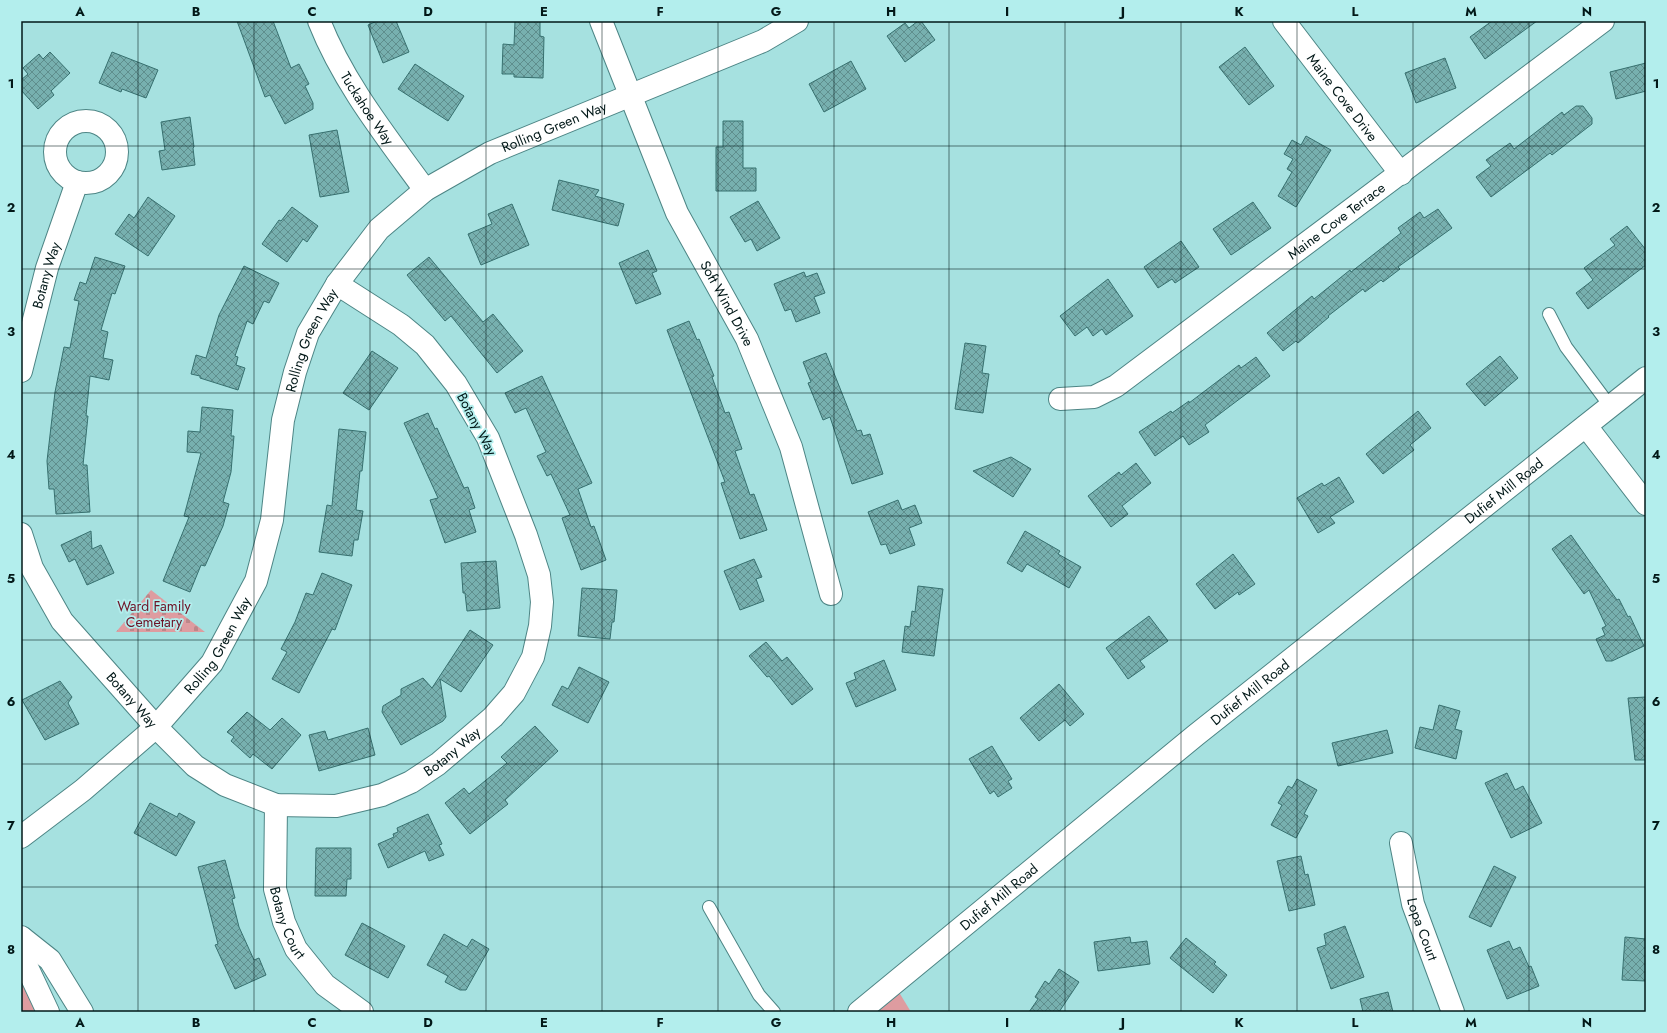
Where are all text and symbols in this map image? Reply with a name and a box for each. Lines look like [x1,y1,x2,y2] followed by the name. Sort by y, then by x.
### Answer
[74,2,85,21] text: A
[192,2,201,21] text: B
[307,2,317,21] text: C
[423,2,433,21] text: D
[540,2,548,21] text: E
[656,2,664,21] text: F
[771,2,782,21] text: G
[886,2,896,21] text: H
[1005,2,1009,21] text: I
[1118,2,1125,21] text: J
[1234,2,1244,21] text: K
[1352,2,1359,21] text: L
[1465,2,1477,21] text: M
[1582,2,1592,21] text: N
[1302,49,1382,145] street label: Maine Cove Drive
[336,68,399,150] street label: Tuckahoe Way
[8,74,14,93] text: 1
[1653,74,1659,93] text: 1
[498,96,610,157] street label: Rolling Green Way
[1283,178,1389,264] street label: Maine Cove Terrace
[7,198,15,217] text: 2
[1652,198,1660,217] text: 2
[27,238,66,311] street label: Botany Way
[695,257,759,349] street label: Soft Wind Drive
[280,284,343,394] street label: Rolling Green Way
[7,322,15,341] text: 3
[1652,322,1660,341] text: 3
[452,389,502,460] street label: Botany Way
[6,445,16,464] text: 4
[1651,445,1661,464] text: 4
[1460,453,1547,529] street label: Dufief Mill Road
[7,569,15,588] text: 5
[1652,569,1660,588] text: 5
[179,593,256,698] street label: Rolling Green Way
[117,596,192,632] park label: Ward Family Cemetary
[1206,655,1294,730] street label: Dufief Mill Road
[102,668,163,733] street label: Botany Way
[7,692,16,711] text: 6
[1652,692,1661,711] text: 6
[419,721,485,781] street label: Botany Way
[7,816,15,835] text: 7
[1652,816,1660,835] text: 7
[955,859,1042,935] street label: Dufief Mill Road
[265,884,311,964] street label: Botany Court
[1402,896,1443,964] street label: Lopa Court
[7,940,15,959] text: 8
[1652,940,1660,959] text: 8
[74,1013,85,1032] text: A
[192,1013,201,1032] text: B
[307,1013,317,1032] text: C
[423,1013,433,1032] text: D
[540,1013,548,1032] text: E
[656,1013,664,1032] text: F
[771,1013,782,1032] text: G
[886,1013,896,1032] text: H
[1005,1013,1009,1032] text: I
[1118,1013,1125,1032] text: J
[1234,1013,1244,1032] text: K
[1352,1013,1359,1032] text: L
[1465,1013,1477,1032] text: M
[1582,1013,1592,1032] text: N

